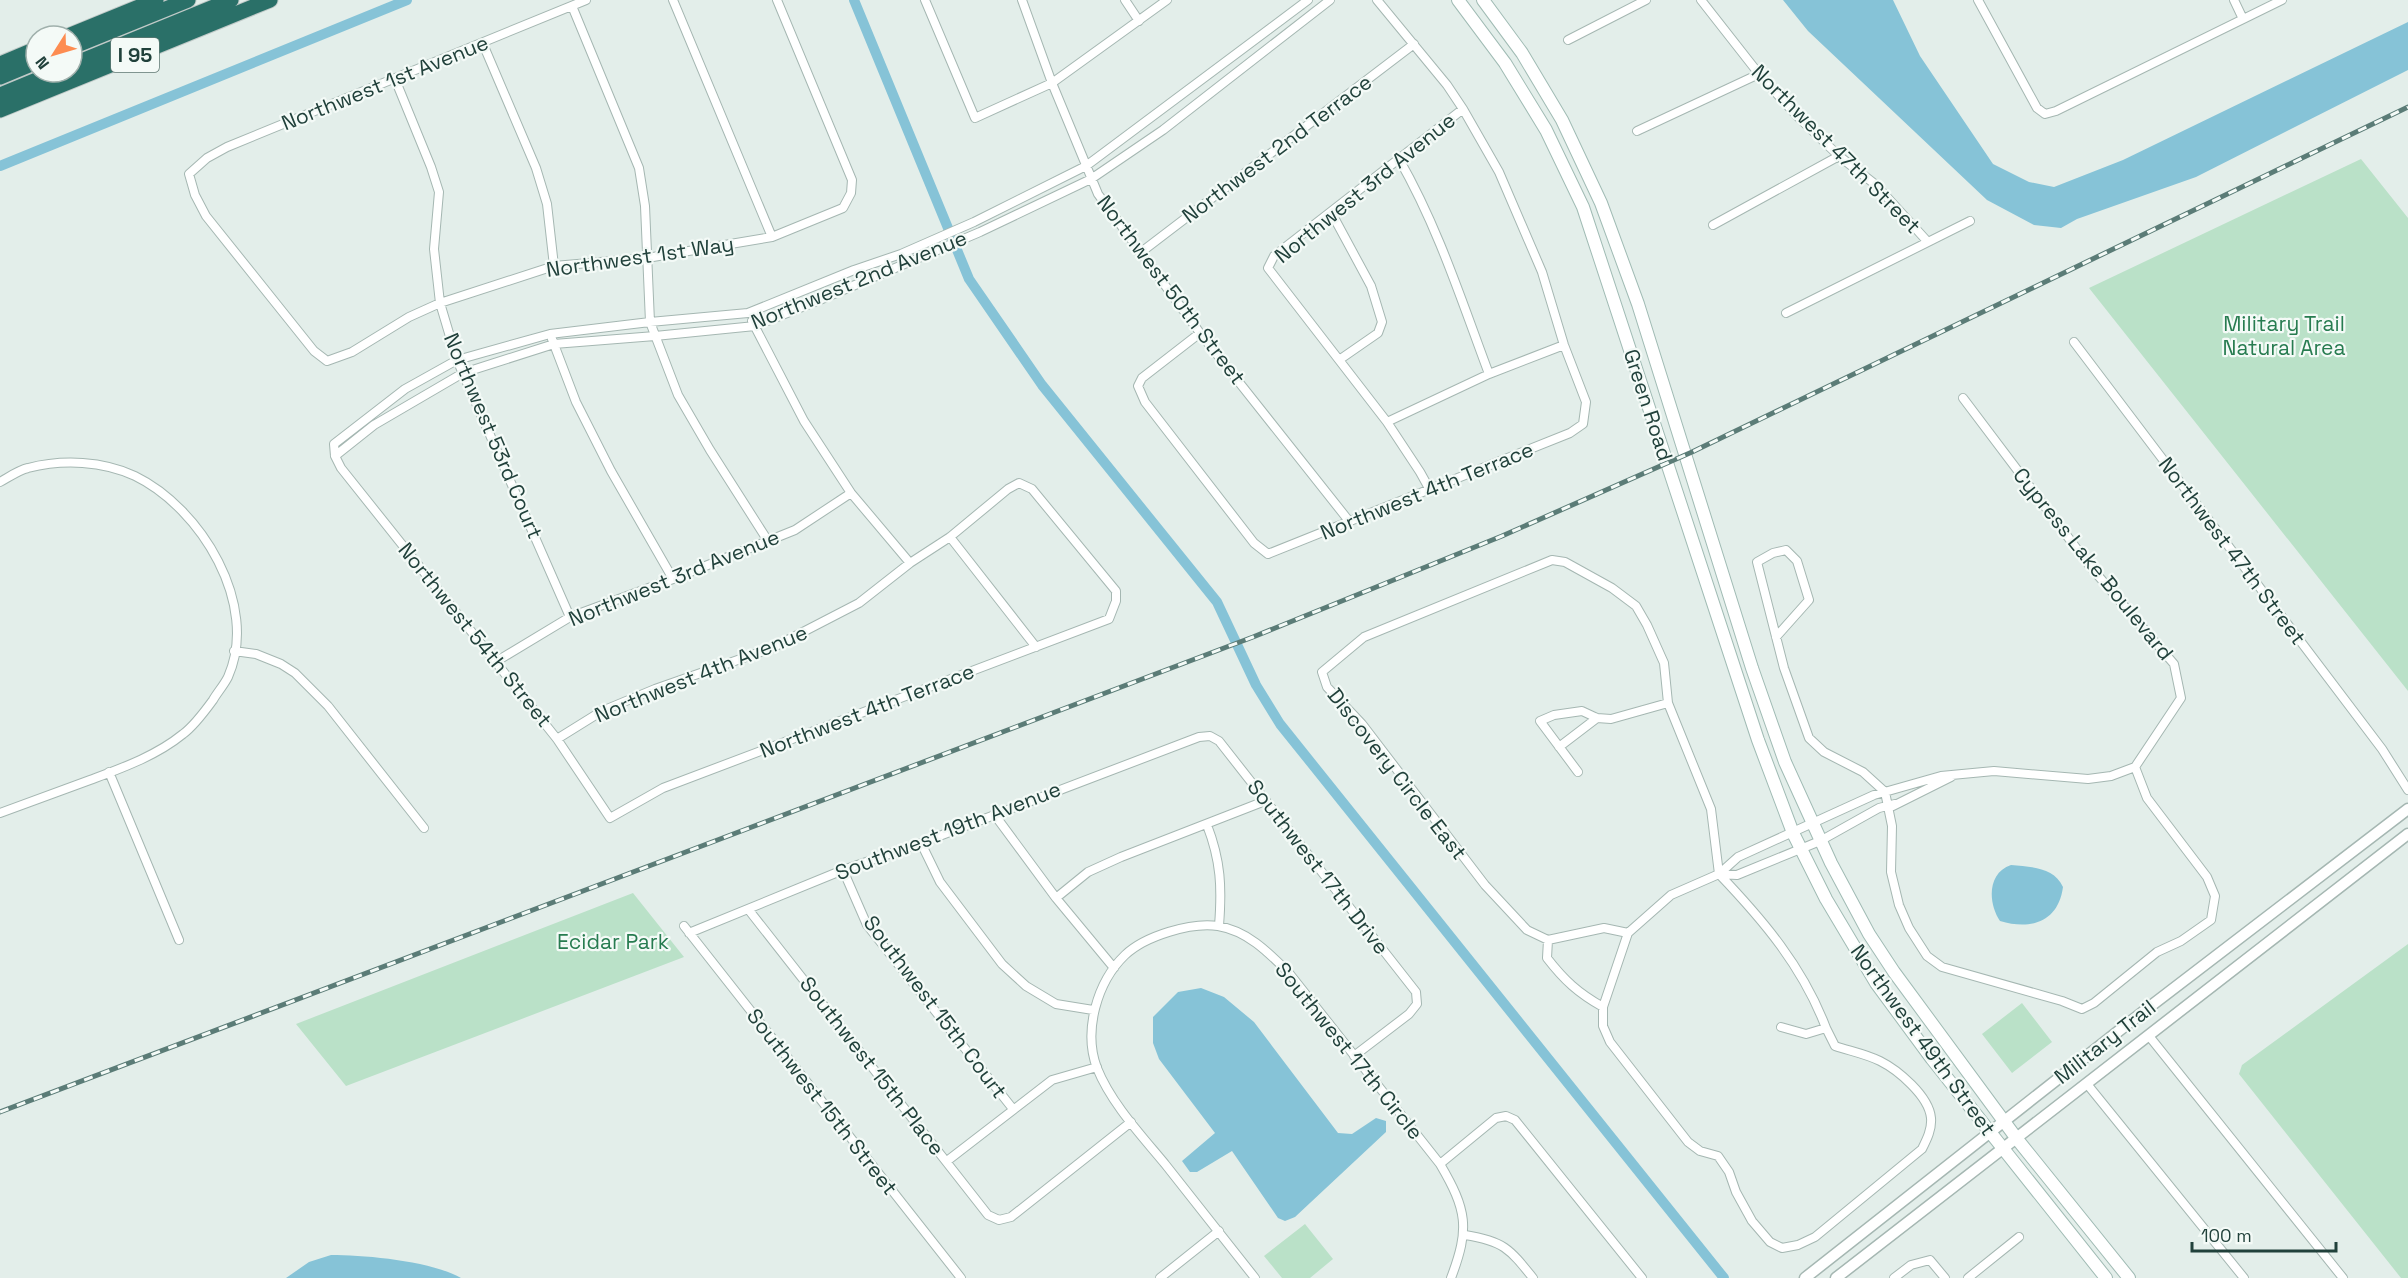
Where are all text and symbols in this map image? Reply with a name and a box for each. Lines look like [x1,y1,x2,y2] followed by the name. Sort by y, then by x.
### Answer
[24,24,84,84] north arrow
[277,29,492,136] street label: Northwest 1st Avenue
[111,38,159,72] road number: I 95
[31,52,54,73] text: N
[1746,58,1927,239] street label: Northwest 47th Street
[1176,68,1377,229] street label: Northwest 2nd Terrace
[1269,106,1461,269] street label: Northwest 3rd Avenue
[1091,190,1251,390] street label: Northwest 50th Street
[747,224,971,335] street label: Northwest 2nd Avenue
[544,230,736,283] street label: Northwest 1st Way
[2222,310,2346,361] park label: Military Trail Natural Area
[438,329,549,543] street label: Northwest 53rd Court
[1618,345,1679,464] street label: Green Road
[1316,435,1537,546] street label: Northwest 4th Terrace
[2153,451,2312,650] street label: Northwest 47th Street
[2007,462,2180,666] street label: Cypress Lake Boulevard
[564,523,783,632] street label: Northwest 3rd Avenue
[393,537,558,733] street label: Northwest 54th Street
[590,618,811,729] street label: Northwest 4th Avenue
[756,657,978,764] street label: Northwest 4th Terrace
[1322,682,1473,865] street label: Discovery Circle East
[1242,774,1395,960] street label: Southwest 17th Drive
[831,775,1064,886] street label: Southwest 19th Avenue
[858,910,1013,1104] street label: Southwest 15th Court
[557,928,669,955] park label: Ecidar Park
[1845,939,2002,1141] street label: Northwest 49th Street
[1269,956,1429,1145] street label: Southwest 17th Circle
[794,971,951,1161] street label: Southwest 15th Place
[2048,994,2161,1090] street label: Military Trail
[741,1003,904,1200] street label: Southwest 15th Street
[2192,1215,2336,1253] scale bar
[2201,1224,2252,1247] text: 100 m

